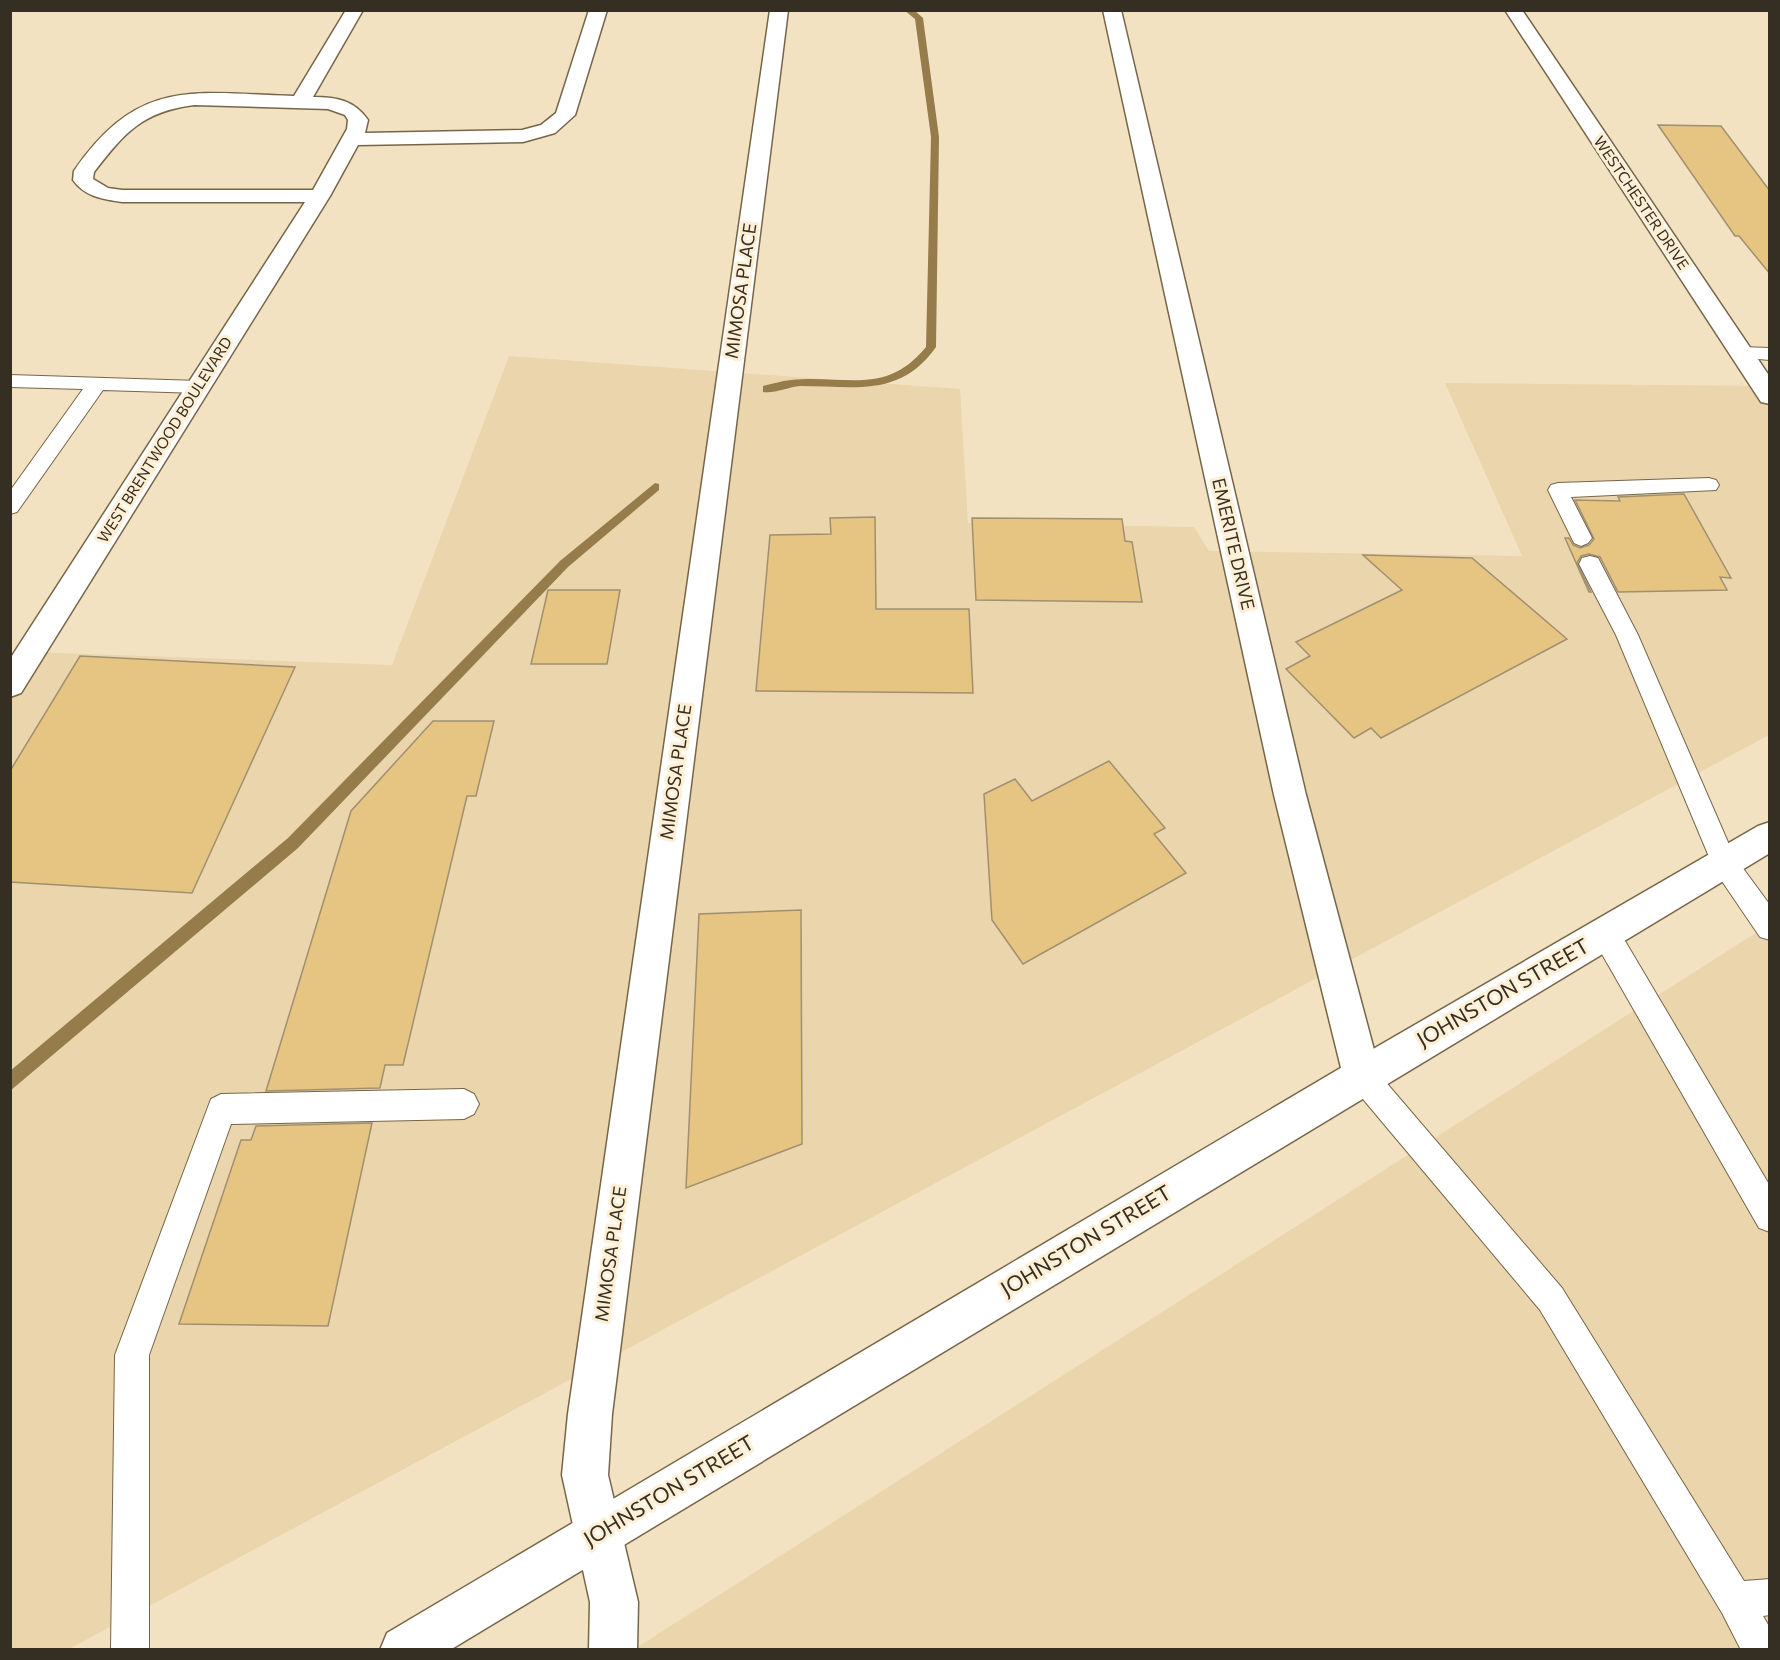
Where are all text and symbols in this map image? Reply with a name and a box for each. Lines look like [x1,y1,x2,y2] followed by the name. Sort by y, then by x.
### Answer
[1590,132,1693,273] street label: WESTCHESTER DRIVE
[720,222,760,360] street label: MIMOSA PLACE
[93,333,235,546] street label: WEST BRENTWOOD BOULEVARD
[1208,476,1260,612] street label: EMERITE DRIVE
[655,703,695,841] street label: MIMOSA PLACE
[1412,932,1593,1051] street label: JOHNSTON STREET
[995,1179,1175,1301] street label: JOHNSTON STREET
[590,1185,630,1323] street label: MIMOSA PLACE
[578,1429,758,1551] street label: JOHNSTON STREET

